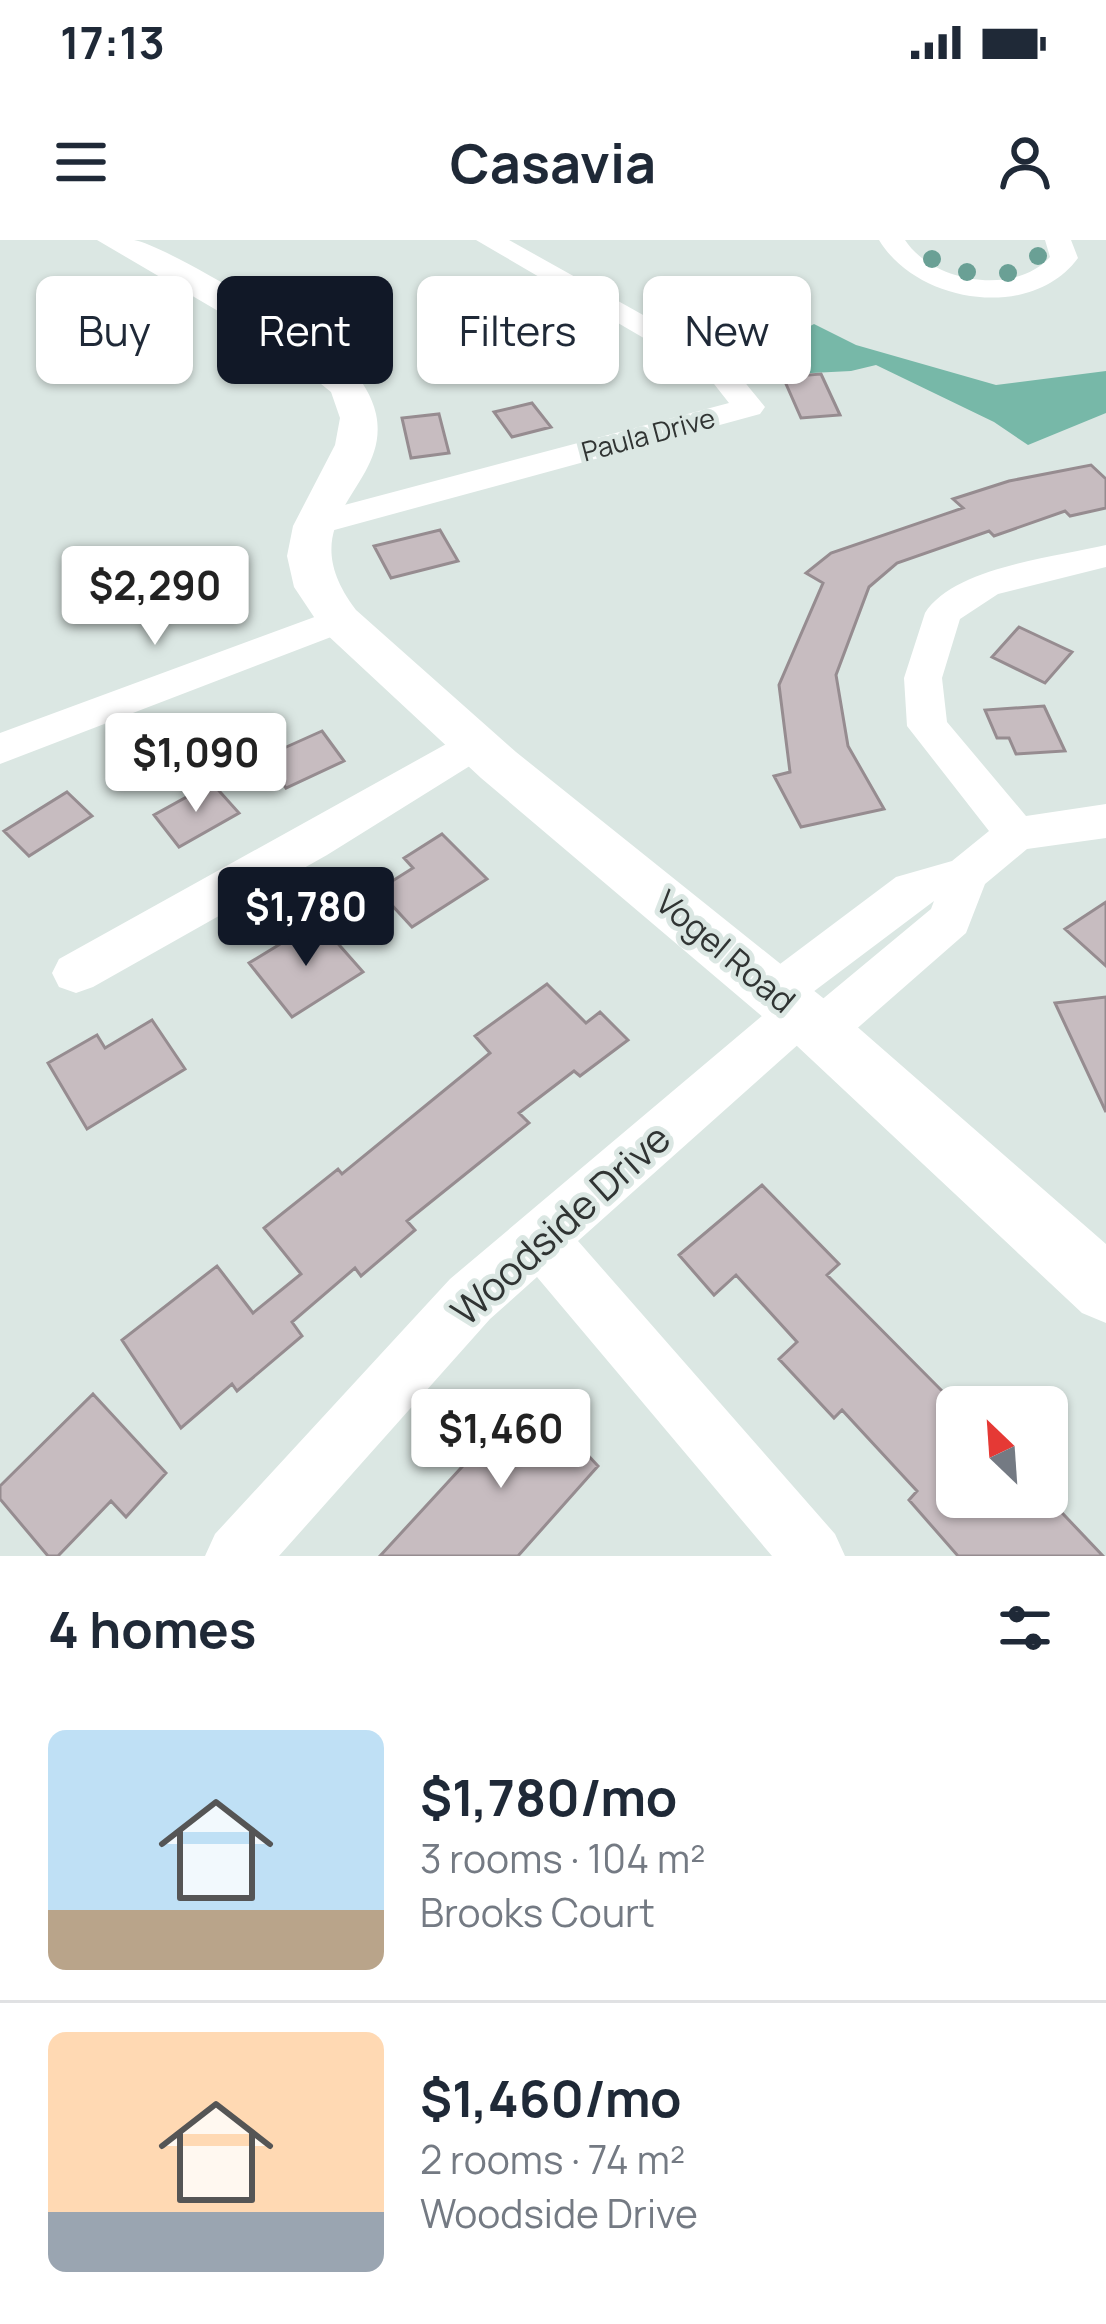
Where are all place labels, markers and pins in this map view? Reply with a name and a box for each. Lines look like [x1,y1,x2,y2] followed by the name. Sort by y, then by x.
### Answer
[57,546,253,648] pin: $2,290
[98,713,294,815] pin: $1,090
[208,867,404,969] pin: $1,780
[403,1389,599,1491] pin: $1,460

